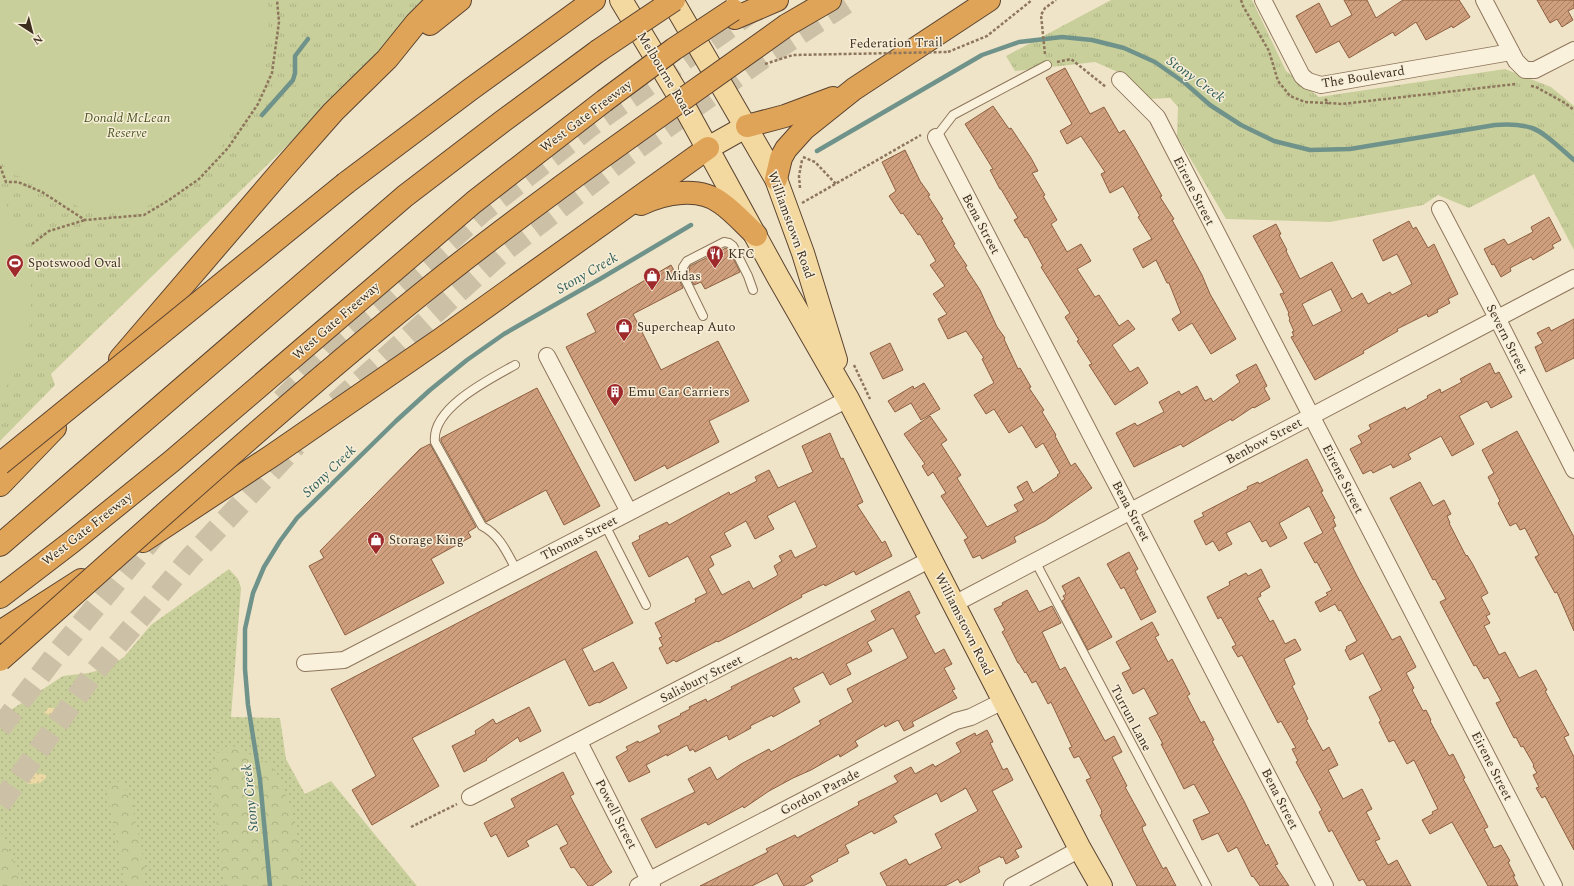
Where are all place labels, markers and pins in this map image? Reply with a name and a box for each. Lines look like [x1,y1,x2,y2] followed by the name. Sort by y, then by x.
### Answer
[705,244,725,269] restaurant icon: KFC
[728,244,755,264] place label: KFC
[5,253,25,278] sports icon: Spotswood Oval
[28,253,121,273] place label: Spotswood Oval
[642,266,662,291] shop icon: Midas
[665,266,701,286] place label: Midas
[614,317,634,342] shop icon: Supercheap Auto
[637,317,736,337] place label: Supercheap Auto
[605,382,625,407] building icon: Emu Car Carriers
[628,382,730,402] place label: Emu Car Carriers
[366,530,386,555] shop icon: Storage King
[389,530,464,550] place label: Storage King

